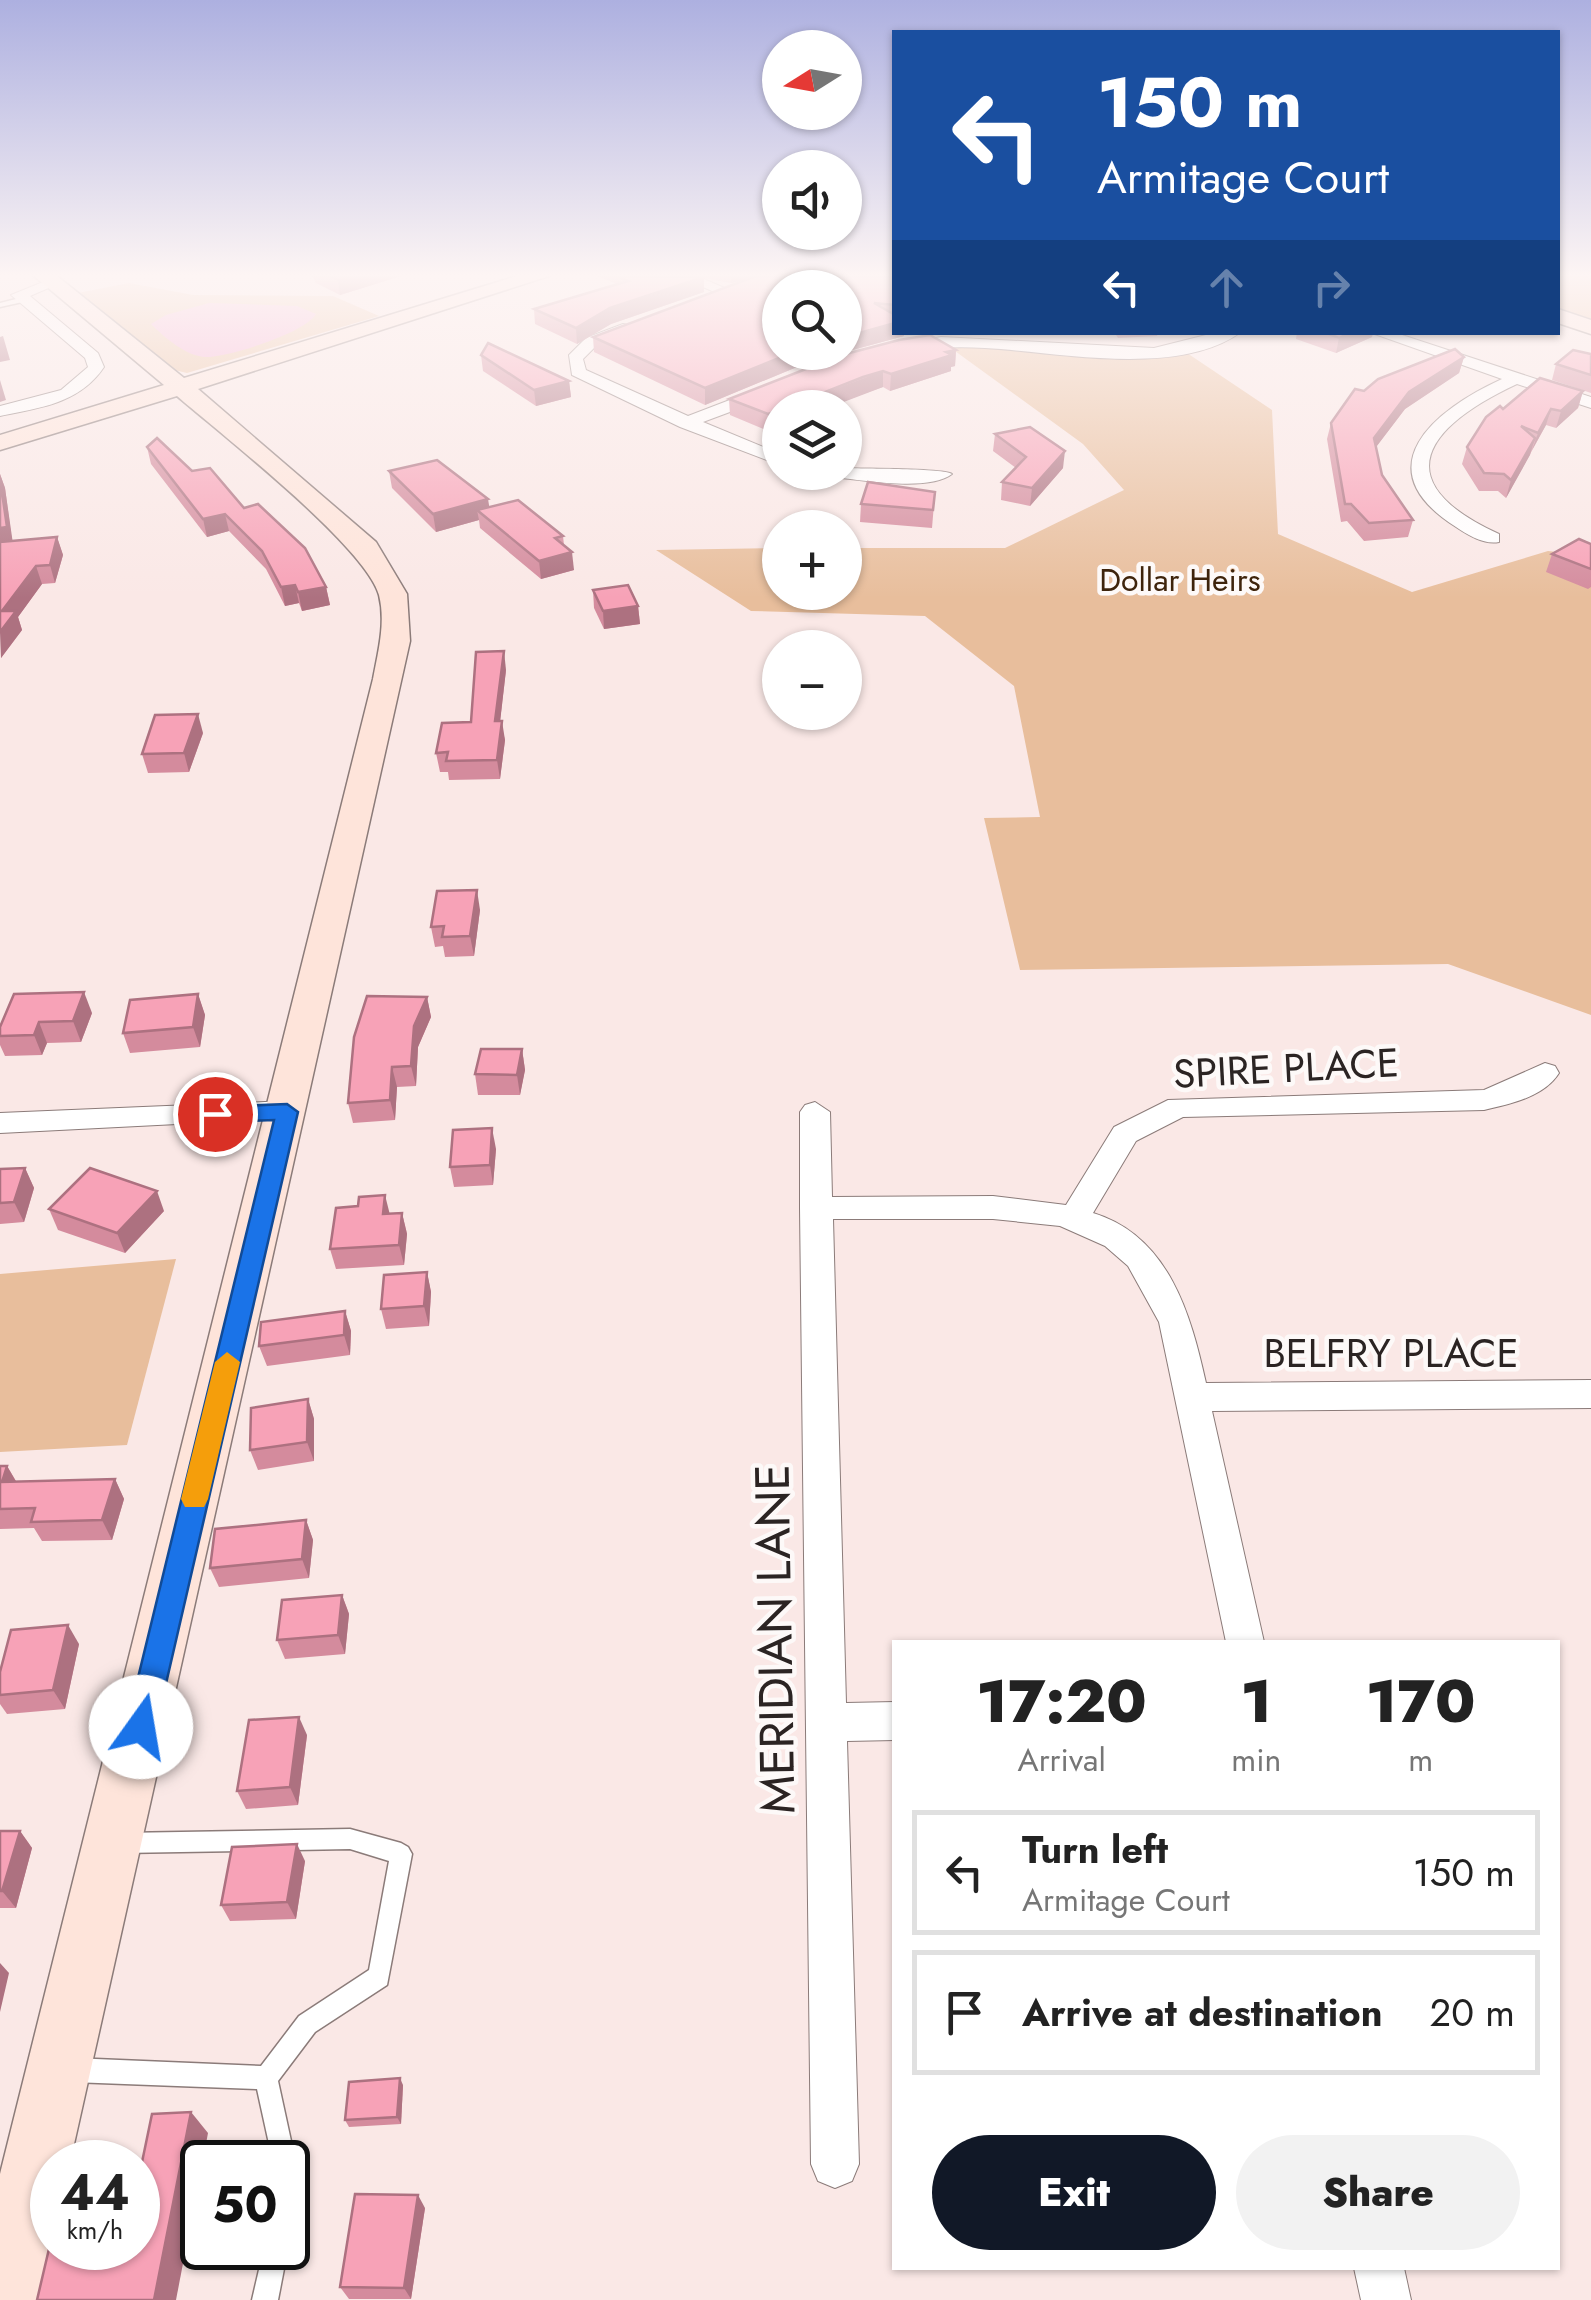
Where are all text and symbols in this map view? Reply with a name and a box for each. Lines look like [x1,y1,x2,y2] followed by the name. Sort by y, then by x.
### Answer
[762,30,862,130] north arrow
[762,30,862,730] map controls
[1097,52,1303,153] text: 150 m
[932,70,1062,200] icon: left
[1097,145,1389,210] text: Armitage Court
[762,150,862,250] button: sound
[1094,260,1149,315] icon: left
[1199,260,1254,315] icon: ahead
[1304,260,1359,315] icon: right
[762,270,862,370] button: search
[762,390,862,490] button: layers
[762,510,862,610] button: +
[1099,557,1261,603] park label: Dollar Heirs
[762,630,862,730] button: −
[1172,1033,1400,1103] street label: SPIRE PLACE
[173,1072,258,1157] pin
[188,1087,243,1142] icon: arrive
[1264,1324,1518,1382] street label: BELFRY PLACE
[737,1463,813,1815] street label: MERIDIAN LANE
[976,1658,1147,1745] text: 17:20
[1241,1658,1272,1745] text: 1
[1366,1658,1476,1745] text: 170
[89,1675,193,1779] position arrow
[1018,1737,1106,1783] text: Arrival
[1231,1737,1281,1783] text: min
[1408,1737,1433,1783] text: m
[1022,1822,1168,1877] text: Turn left
[937,1845,992,1900] icon: left
[1413,1845,1515,1900] text: 150 m
[1022,1877,1230,1923] text: Armitage Court
[937,1985,992,2040] icon: arrive
[1022,1985,1383,2040] text: Arrive at destination
[1430,1985,1515,2040] text: 20 m
[932,2135,1216,2250] button: Exit
[1236,2135,1520,2250] button: Share
[180,2140,310,2270] speed limit sign: 50
[60,2156,130,2229] text: 44
[67,2212,123,2248] text: km/h

